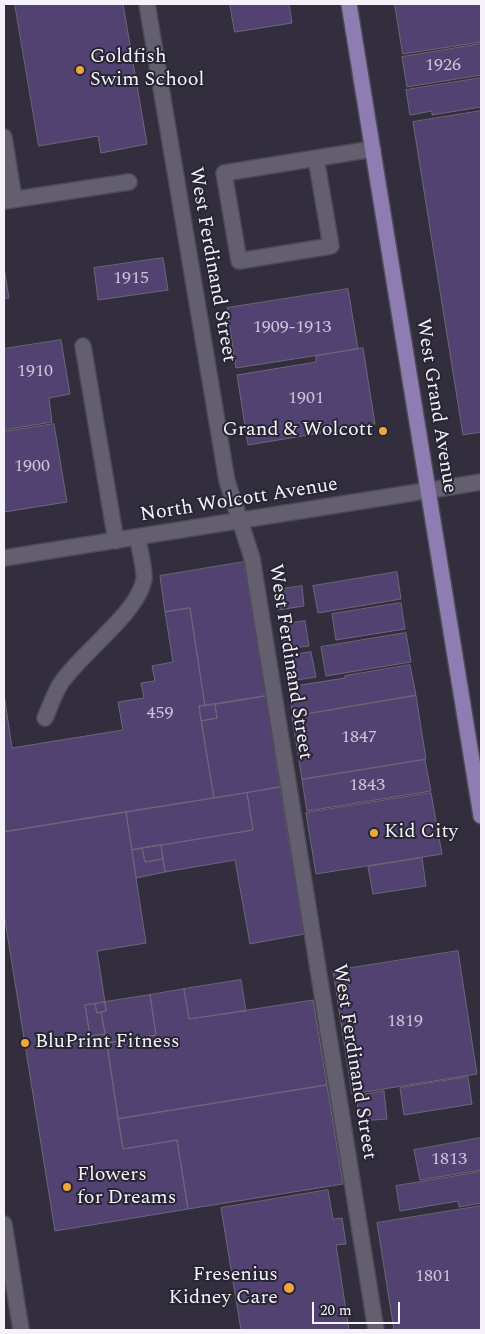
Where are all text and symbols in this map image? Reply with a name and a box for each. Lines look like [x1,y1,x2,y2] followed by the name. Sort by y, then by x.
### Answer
[90,46,204,93] place label: Goldfish Swim School
[425,55,461,77] house number: 1926
[74,64,86,76] marker: Goldfish Swim School
[182,166,240,364] street label: West Ferdinand Street
[113,268,149,290] house number: 1915
[253,317,331,339] house number: 1909-1913
[409,317,461,495] street label: West Grand Avenue
[17,361,53,383] house number: 1910
[288,388,324,410] house number: 1901
[223,419,373,443] place label: Grand & Wolcott
[377,425,389,437] marker: Grand & Wolcott
[14,456,50,478] house number: 1900
[138,474,340,528] street label: North Wolcott Avenue
[262,562,316,762] street label: West Ferdinand Street
[147,703,173,725] house number: 459
[341,727,377,749] house number: 1847
[349,775,385,797] house number: 1843
[384,821,458,845] place label: Kid City
[368,827,380,839] marker: Kid City
[326,962,380,1162] street label: West Ferdinand Street
[387,1011,423,1033] house number: 1819
[35,1031,180,1055] place label: BluPrint Fitness
[19,1037,31,1049] marker: BluPrint Fitness
[431,1149,467,1171] house number: 1813
[77,1164,176,1211] place label: Flowers for Dreams
[61,1181,73,1193] marker: Flowers for Dreams
[169,1264,278,1311] place label: Fresenius Kidney Care
[415,1266,451,1288] house number: 1801
[282,1281,296,1295] marker: Fresenius Kidney Care
[315,1292,402,1324] scale bar
[320,1299,352,1322] text: 20 m

